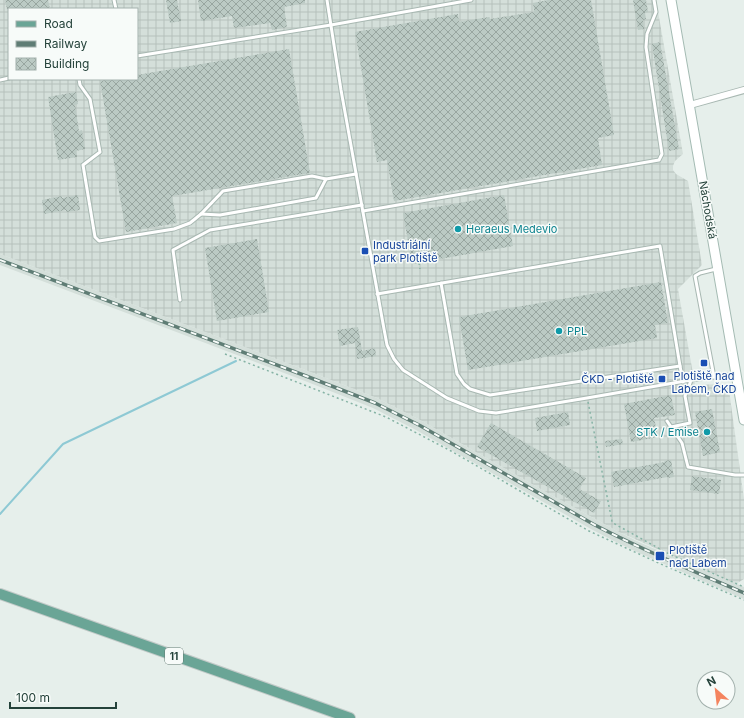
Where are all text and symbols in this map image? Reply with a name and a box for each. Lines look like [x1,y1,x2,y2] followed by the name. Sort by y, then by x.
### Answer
[8,8,138,80] legend
[44,16,73,31] text: Road
[44,36,88,51] text: Railway
[44,56,89,71] text: Building
[696,180,720,240] street label: Náchodská
[466,222,558,236] place label: Heraeus Medevio
[453,224,463,234] marker: Heraeus Medevio
[373,238,438,265] place label: Industriální park Plotiště
[360,246,370,256] marker: Industriální park Plotiště
[567,324,587,338] place label: PPL
[554,326,564,336] marker: PPL
[699,358,709,368] marker: Plotiště nad Labem, ČKD
[672,369,736,396] place label: Plotiště nad Labem, ČKD
[581,372,654,386] place label: ČKD - Plotiště
[657,374,667,384] marker: ČKD - Plotiště
[636,425,699,439] place label: STK / Emise
[702,427,712,437] marker: STK / Emise
[669,543,727,570] place label: Plotiště nad Labem
[654,550,666,562] marker: Plotiště nad Labem
[165,648,183,664] road number: 11
[696,670,736,710] north arrow
[704,673,718,689] text: N
[10,684,116,710] scale bar
[16,690,50,705] text: 100 m

